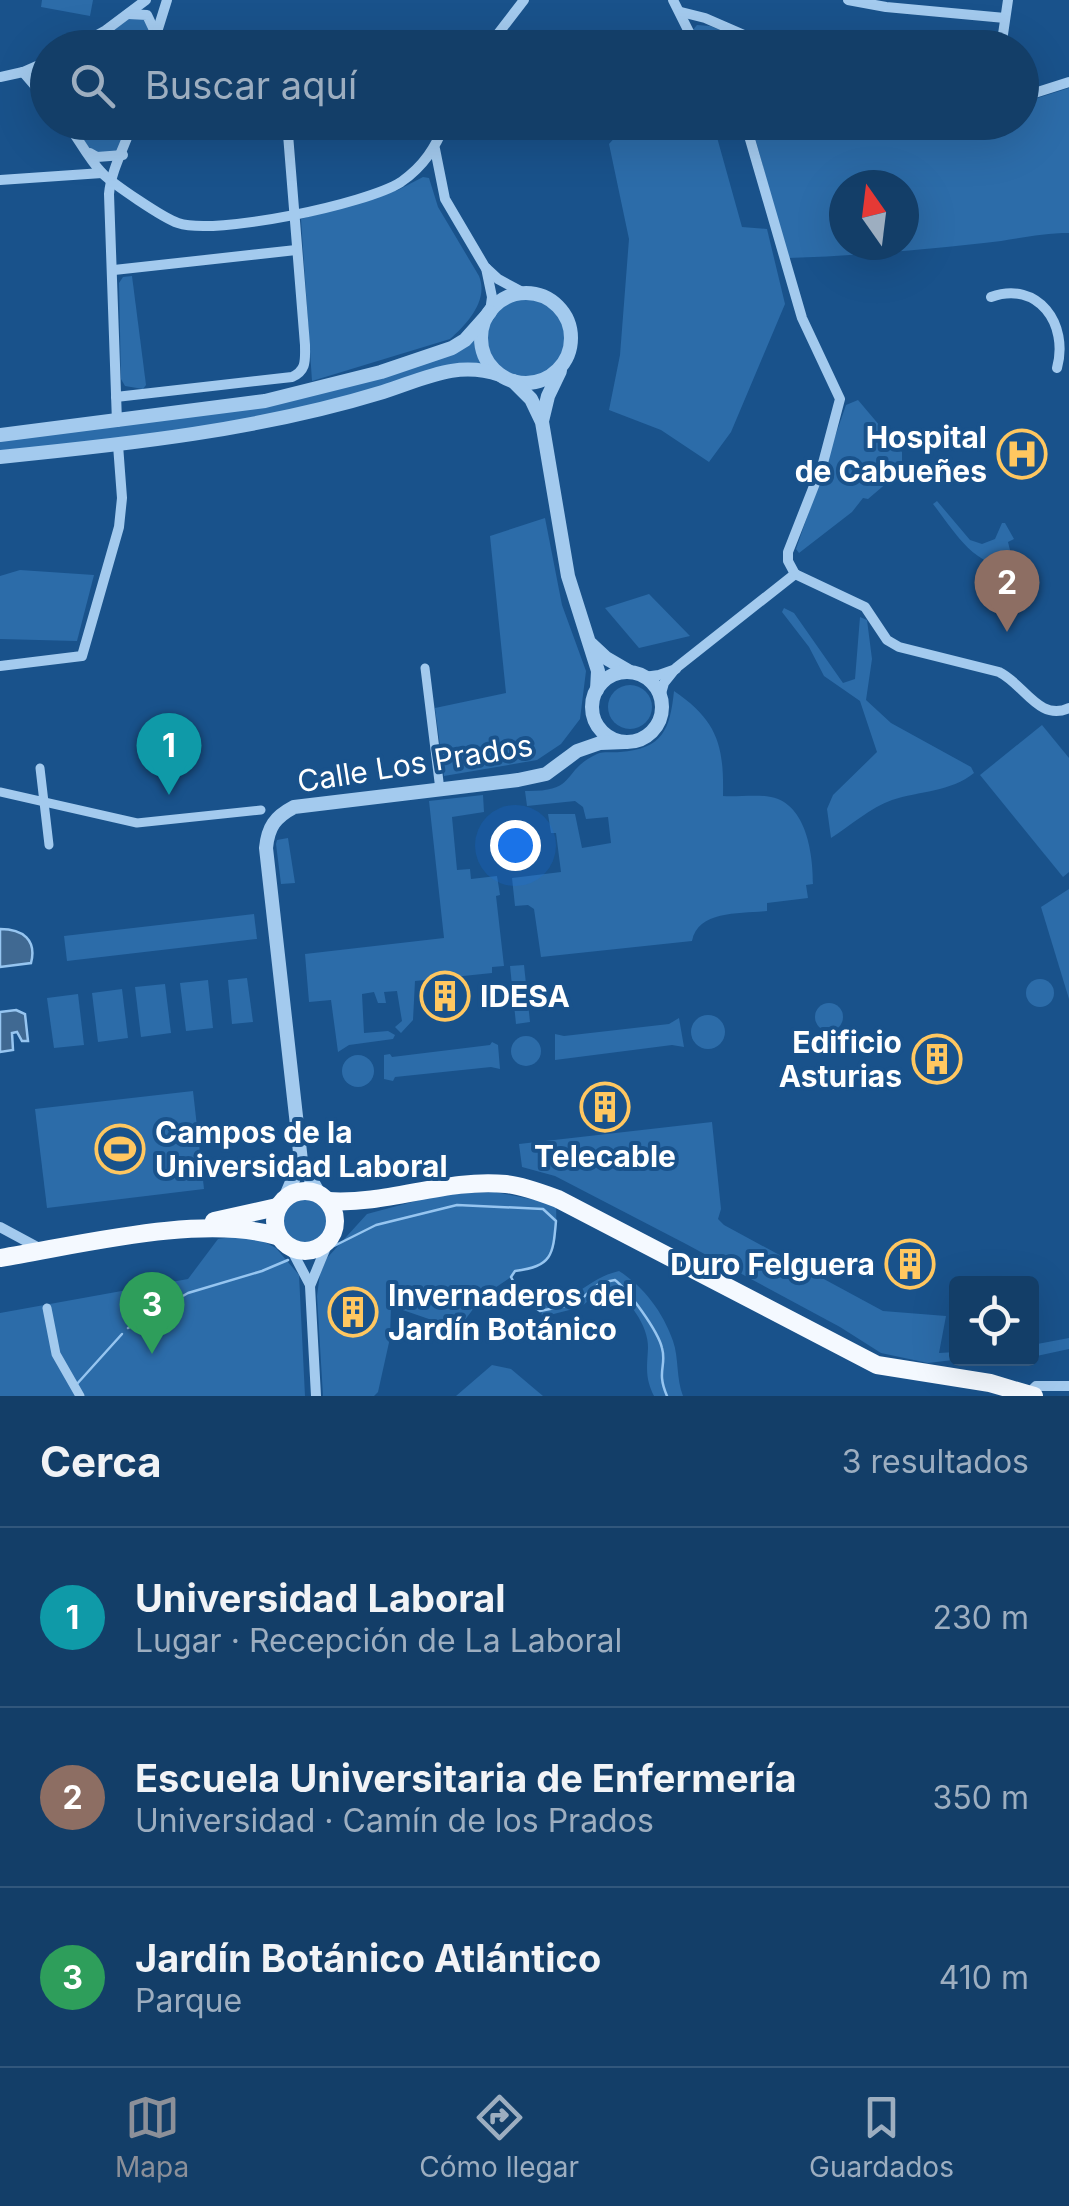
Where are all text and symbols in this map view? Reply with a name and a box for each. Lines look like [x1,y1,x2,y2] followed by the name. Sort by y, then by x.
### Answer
[30,30,1039,140] search box
[65,58,120,113] icon: search
[145,62,357,108] text: Buscar aquí
[829,170,919,260] north arrow
[795,419,987,489] place label: Hospital de Cabueñes
[996,428,1048,480] hospital icon: Hospital de Cabueñes
[974,550,1040,632] pin: 2
[136,712,202,795] pin: 1
[295,727,535,799] street label: Calle Los Prados
[490,820,541,871] your location
[419,970,471,1022] building icon: IDESA
[480,978,570,1014] place label: IDESA
[779,1024,902,1094] place label: Edificio Asturias
[911,1033,963,1085] building icon: Edificio Asturias
[579,1081,631,1133] building icon: Telecable
[155,1114,448,1184] place label: Campos de la Universidad Laboral
[94,1123,146,1175] sports icon: Campos de la Universidad Laboral
[534,1138,676,1174] place label: Telecable
[884,1238,936,1290] building icon: Duro Felguera
[670,1246,875,1282] place label: Duro Felguera
[120,1272,184,1354] pin: 3
[949,1276,1039,1366] map controls
[949,1276,1039,1366] button: locate
[388,1277,634,1347] place label: Invernaderos del Jardín Botánico
[327,1286,379,1338] building icon: Invernaderos del Jardín Botánico
[40,1436,162,1487] text: Cerca
[842,1442,1029,1481] text: 3 resultados
[135,1575,506,1621] text: Universidad Laboral
[66,1598,79,1637] text: 1
[933,1598,1029,1637] text: 230 m
[135,1621,622,1660] text: Lugar · Recepción de La Laboral
[135,1755,797,1801] text: Escuela Universitaria de Enfermería
[62,1778,83,1817] text: 2
[933,1778,1029,1817] text: 350 m
[135,1801,654,1840] text: Universidad · Camín de los Prados
[135,1935,601,1981] text: Jardín Botánico Atlántico
[62,1958,83,1997] text: 3
[939,1958,1029,1997] text: 410 m
[135,1981,242,2020] text: Parque
[115,2090,189,2184] tab: Mapa
[419,2090,579,2184] tab: Cómo llegar
[809,2090,954,2184] tab: Guardados

